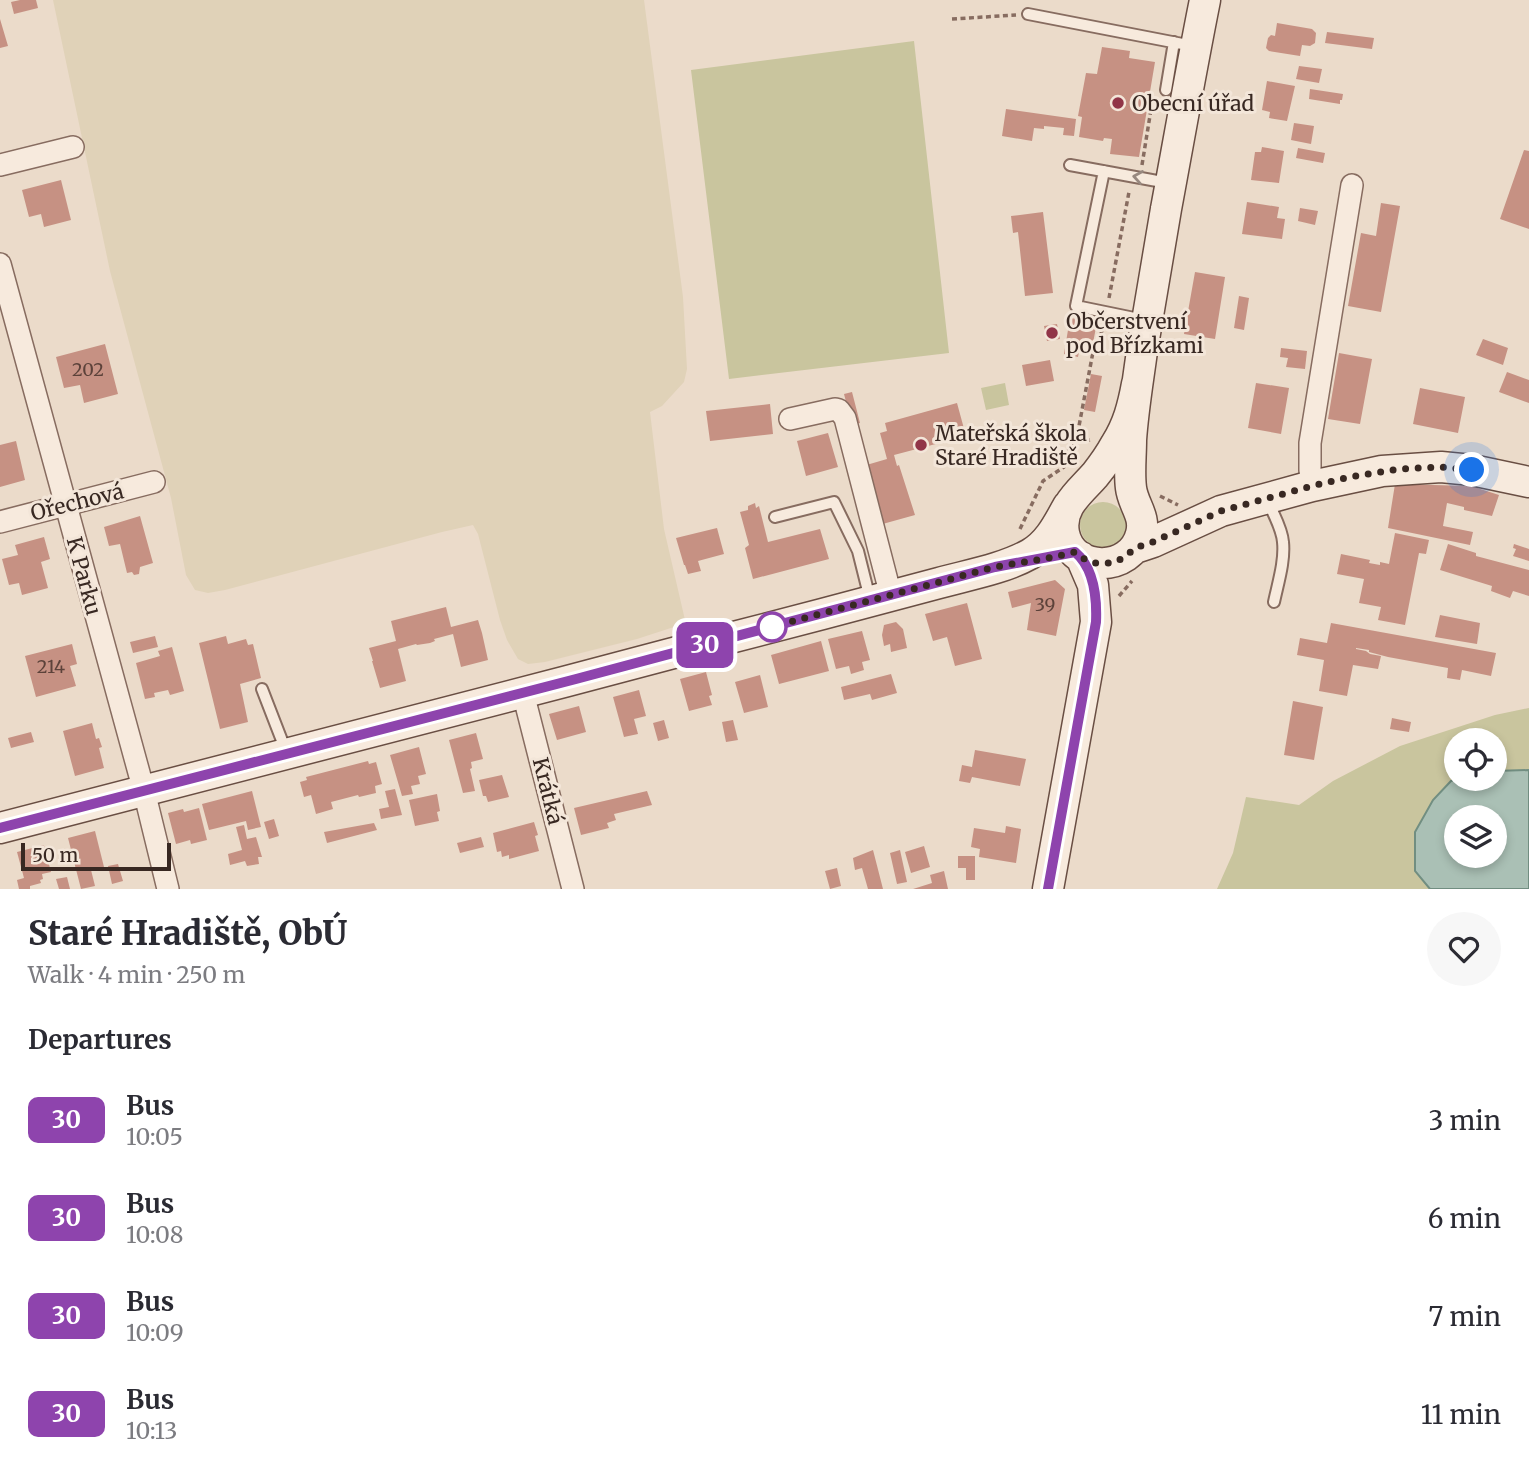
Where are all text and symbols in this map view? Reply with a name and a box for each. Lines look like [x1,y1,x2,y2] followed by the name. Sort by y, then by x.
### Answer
[1132,90,1255,117] place label: Obecní úřad
[1110,95,1126,111] marker: Obecní úřad
[1132,170,1144,185] one-way arrow
[1066,308,1204,359] place label: Občerstvení pod Břízkami
[1044,325,1060,341] marker: Občerstvení pod Břízkami
[72,358,104,381] house number: 202
[935,420,1087,471] place label: Mateřská škola Staré Hradiště
[913,437,929,453] marker: Mateřská škola Staré Hradiště
[1454,452,1489,487] your location
[28,477,126,527] street label: Ořechová
[61,534,107,618] street label: K Parku
[1035,593,1055,616] house number: 39
[757,612,787,642] unlabelled marker
[674,622,736,668] line badge: 30
[690,629,720,660] text: 30
[37,655,65,678] house number: 214
[1444,728,1507,868] map controls
[1444,728,1507,791] button: locate
[527,755,569,827] street label: Krátká
[1444,805,1507,868] button: layers
[21,840,172,872] scale bar
[32,843,78,867] text: 50 m
[1427,912,1501,986] button: heart
[28,913,347,954] text: Staré Hradiště, ObÚ
[28,960,245,989] text: Walk · 4 min · 250 m
[28,1023,172,1056] text: Departures
[126,1089,174,1122] text: Bus
[52,1104,81,1135] text: 30
[1429,1104,1501,1137] text: 3 min
[126,1122,183,1151] text: 10:05
[126,1187,174,1220] text: Bus
[52,1202,81,1233] text: 30
[1428,1202,1501,1235] text: 6 min
[126,1220,184,1249] text: 10:08
[126,1285,174,1318] text: Bus
[52,1300,81,1331] text: 30
[1429,1300,1501,1333] text: 7 min
[126,1318,184,1347] text: 10:09
[126,1383,174,1416] text: Bus
[52,1398,81,1429] text: 30
[1421,1398,1501,1431] text: 11 min
[126,1416,177,1445] text: 10:13

